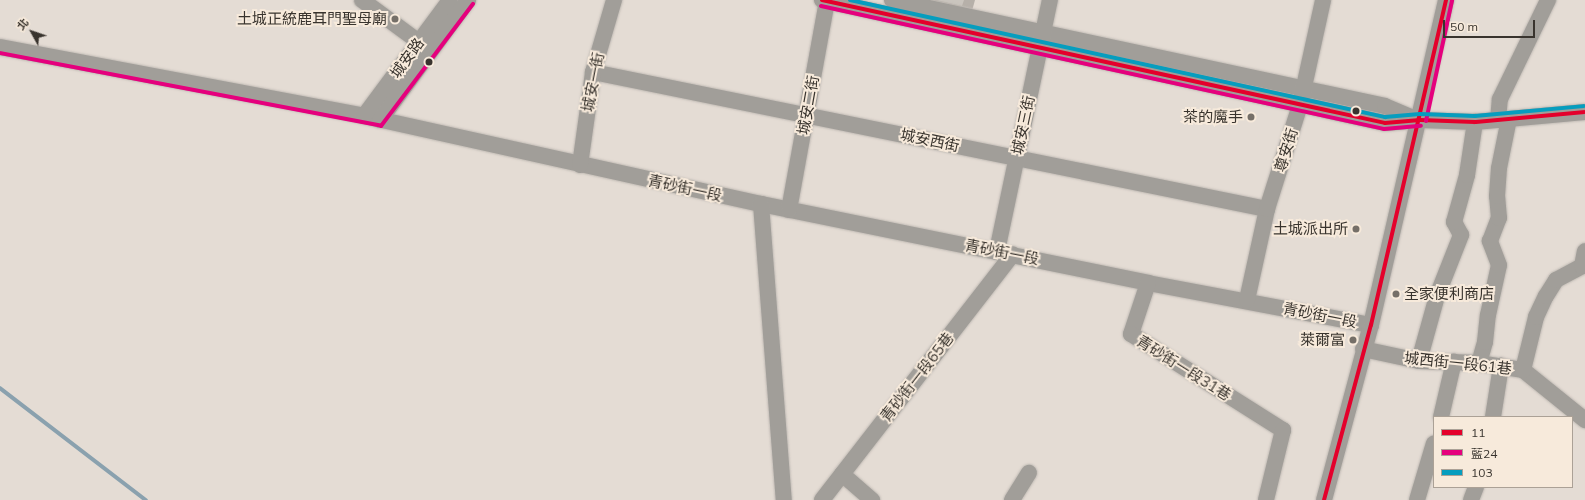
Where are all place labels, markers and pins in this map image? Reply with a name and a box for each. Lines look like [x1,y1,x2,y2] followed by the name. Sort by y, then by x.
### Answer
[237,10,387,28] place label: 土城正統鹿耳門聖母廟
[390,14,400,24] marker: 土城正統鹿耳門聖母廟
[424,57,434,67] unlabelled marker
[1351,106,1361,116] unlabelled marker
[1183,108,1243,126] place label: 茶的魔手
[1246,112,1256,122] marker: 茶的魔手
[1273,220,1348,238] place label: 土城派出所
[1351,224,1361,234] marker: 土城派出所
[1404,285,1494,303] place label: 全家便利商店
[1391,289,1401,299] marker: 全家便利商店
[1300,331,1345,349] place label: 萊爾富
[1348,335,1358,345] marker: 萊爾富

